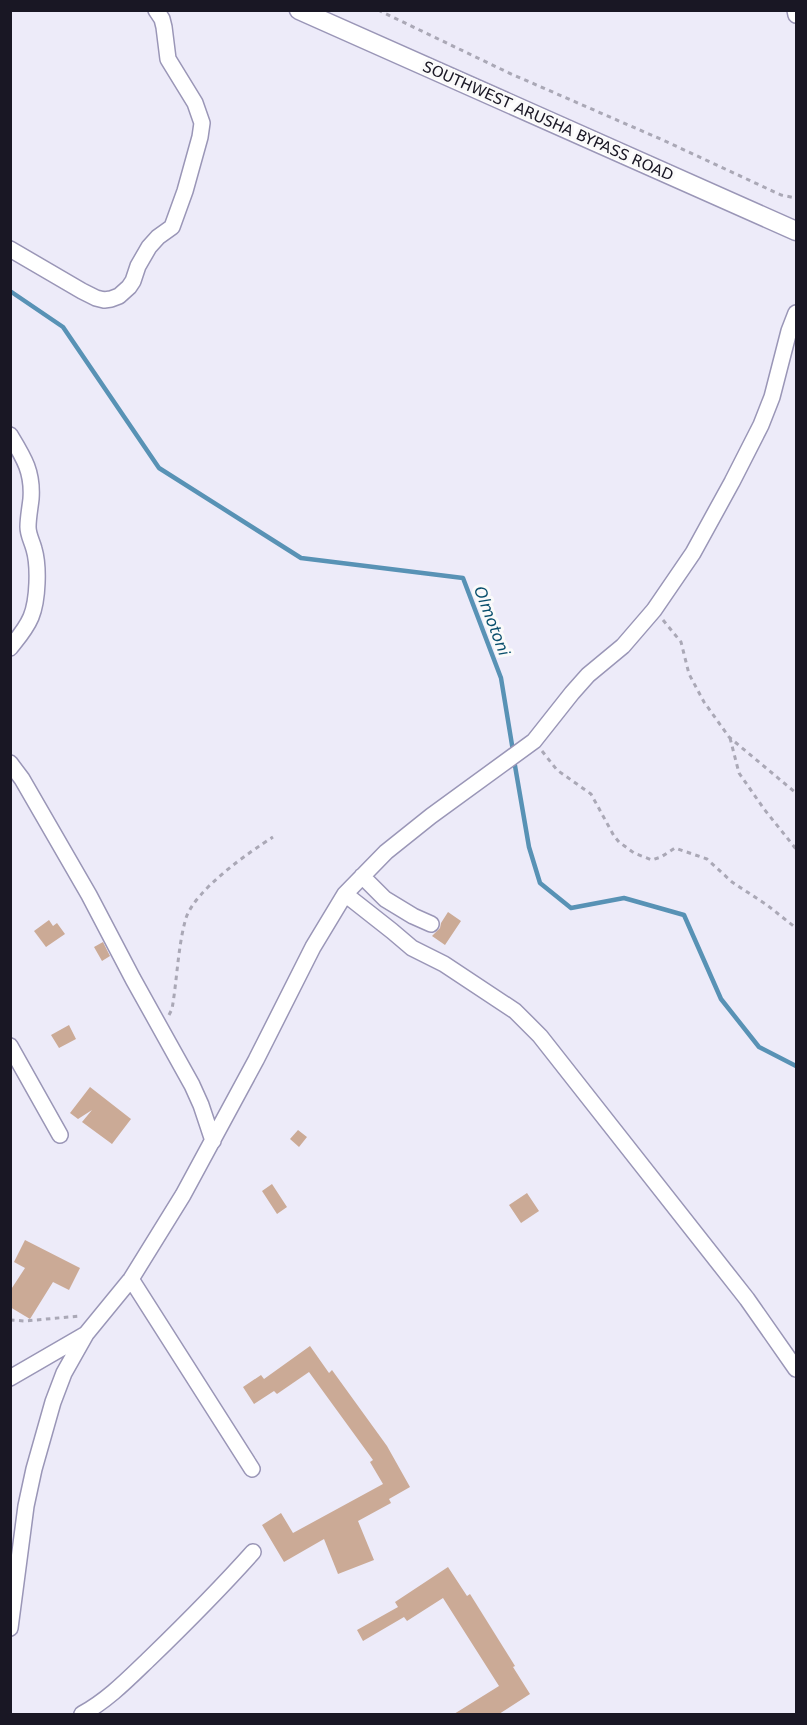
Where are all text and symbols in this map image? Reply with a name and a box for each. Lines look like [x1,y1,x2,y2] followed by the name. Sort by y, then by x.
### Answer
[420,57,676,185] street label: SOUTHWEST ARUSHA BYPASS ROAD
[470,583,514,659] water label: Olmotoni

